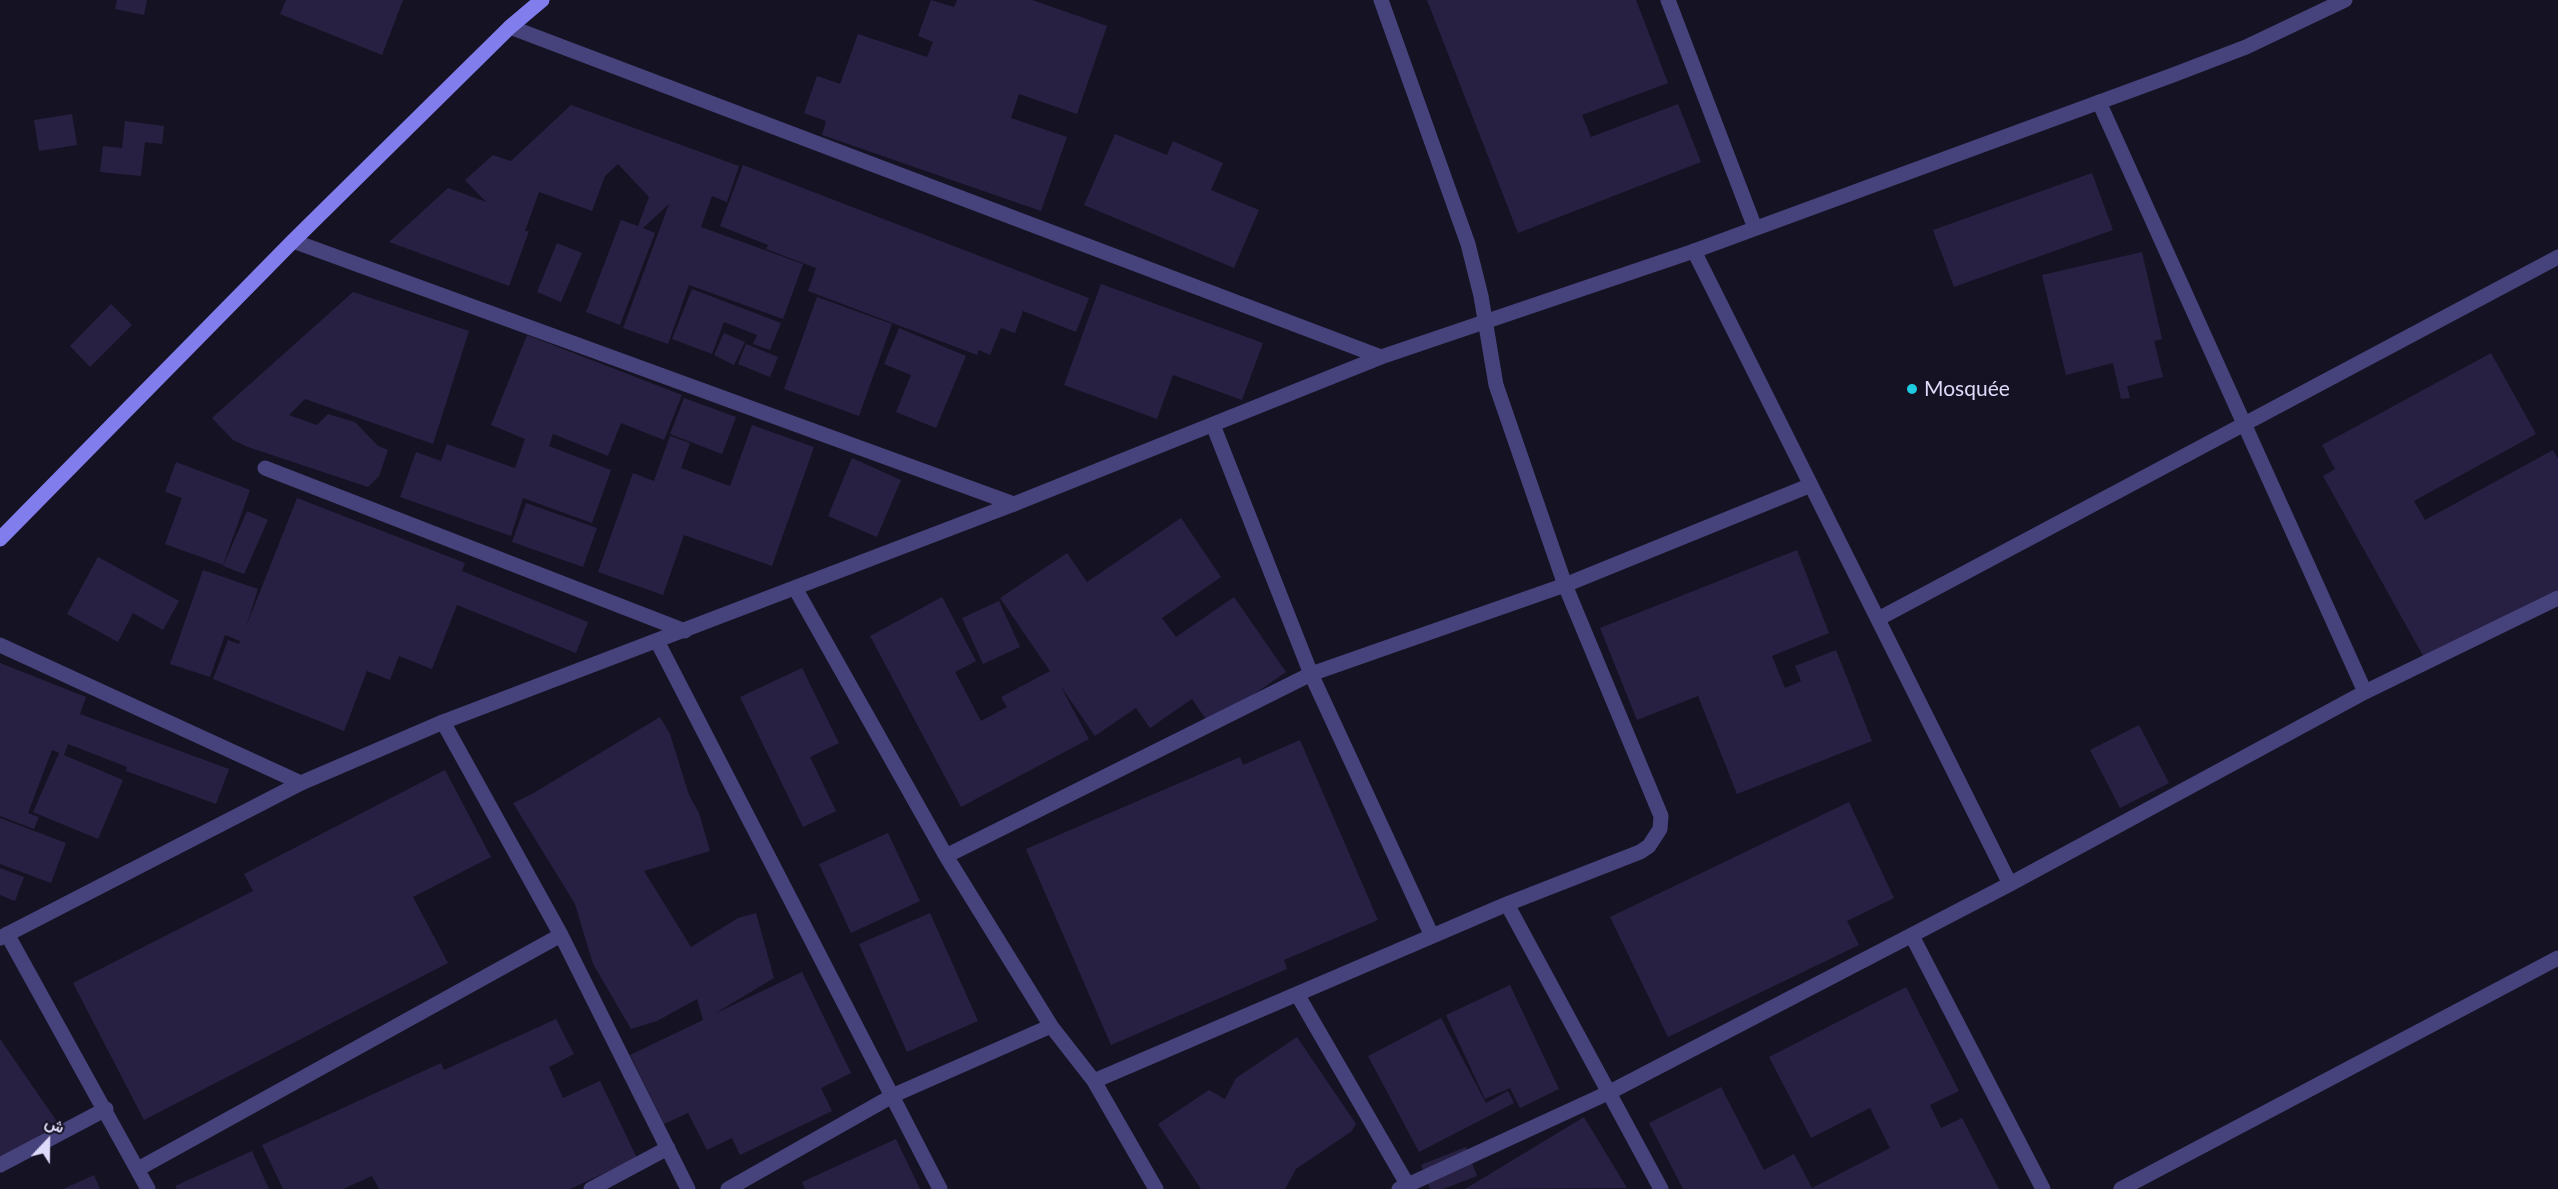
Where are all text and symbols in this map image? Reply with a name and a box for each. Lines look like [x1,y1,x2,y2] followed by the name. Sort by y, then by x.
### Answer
[1924,376,2010,402] place label: Mosquée
[1905,382,1919,396] marker: Mosquée
[18,1111,78,1171] north arrow
[42,1111,67,1136] text: ش

